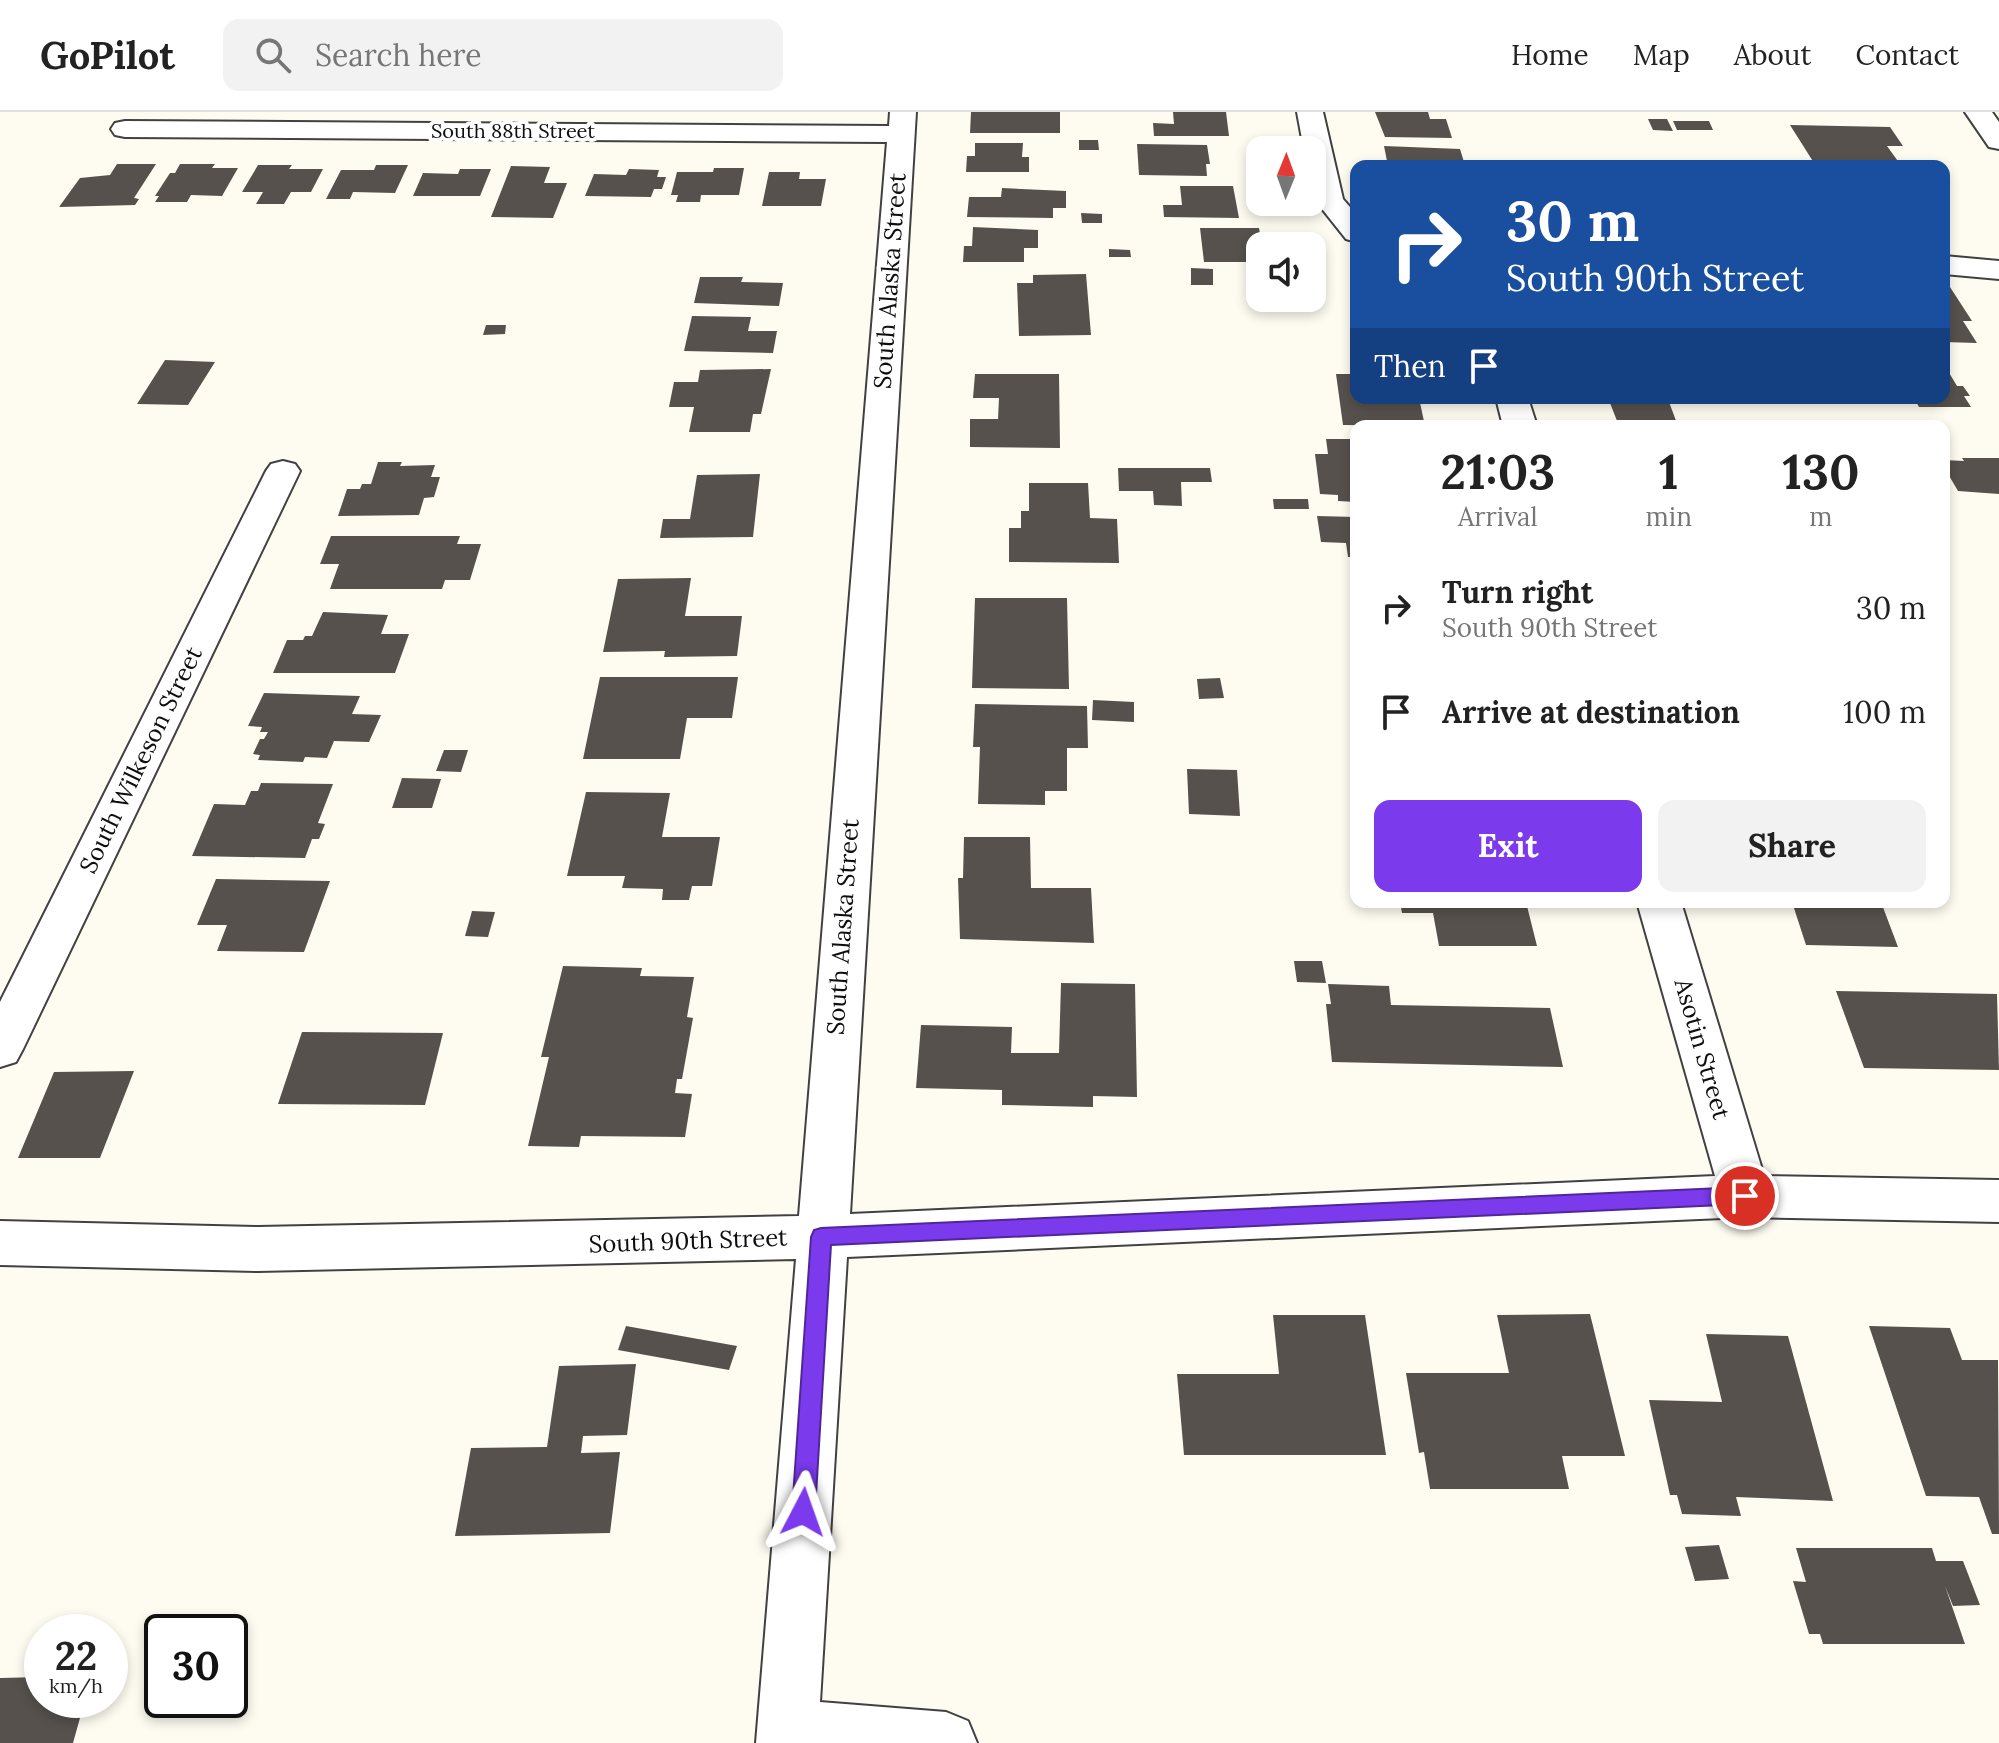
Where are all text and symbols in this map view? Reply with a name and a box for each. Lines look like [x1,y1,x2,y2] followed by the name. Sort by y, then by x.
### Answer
[223,19,783,91] search box
[40,31,175,79] text: GoPilot
[251,33,295,77] icon: search
[315,36,482,74] text: Search here
[1511,37,1589,73] text: Home
[1633,37,1690,73] text: Map
[1734,37,1811,73] text: About
[1855,37,1959,73] text: Contact
[431,118,595,143] street label: South 88th Street
[1246,136,1326,216] north arrow
[1246,136,1326,312] map controls
[866,171,913,390] street label: South Alaska Street
[1506,185,1639,256] text: 30 m
[1374,192,1478,296] icon: right
[1246,232,1326,312] button: sound
[1506,255,1804,301] text: South 90th Street
[1462,344,1506,388] icon: arrive
[1374,347,1446,385] text: Then
[1441,441,1555,502] text: 21:03
[1659,441,1679,502] text: 1
[1783,441,1859,502] text: 130
[1458,500,1538,533] text: Arrival
[1646,500,1692,533] text: min
[1809,500,1833,533] text: m
[1442,573,1593,611] text: Turn right
[1374,586,1418,630] icon: right
[1856,589,1926,627] text: 30 m
[1442,611,1657,644] text: South 90th Street
[72,641,209,878] street label: South Wilkeson Street
[1374,690,1418,734] icon: arrive
[1442,693,1740,731] text: Arrive at destination
[1843,693,1926,731] text: 100 m
[1374,800,1642,892] button: Exit
[1658,800,1926,892] button: Share
[819,817,866,1036] street label: South Alaska Street
[1667,974,1738,1124] street label: Asotin Street
[1711,1162,1779,1230] pin
[1723,1174,1767,1218] icon: arrive
[588,1222,789,1259] street label: South 90th Street
[761,1470,845,1554] position arrow
[144,1614,248,1718] speed limit sign: 30
[55,1630,97,1681] text: 22
[49,1673,103,1698] text: km/h

